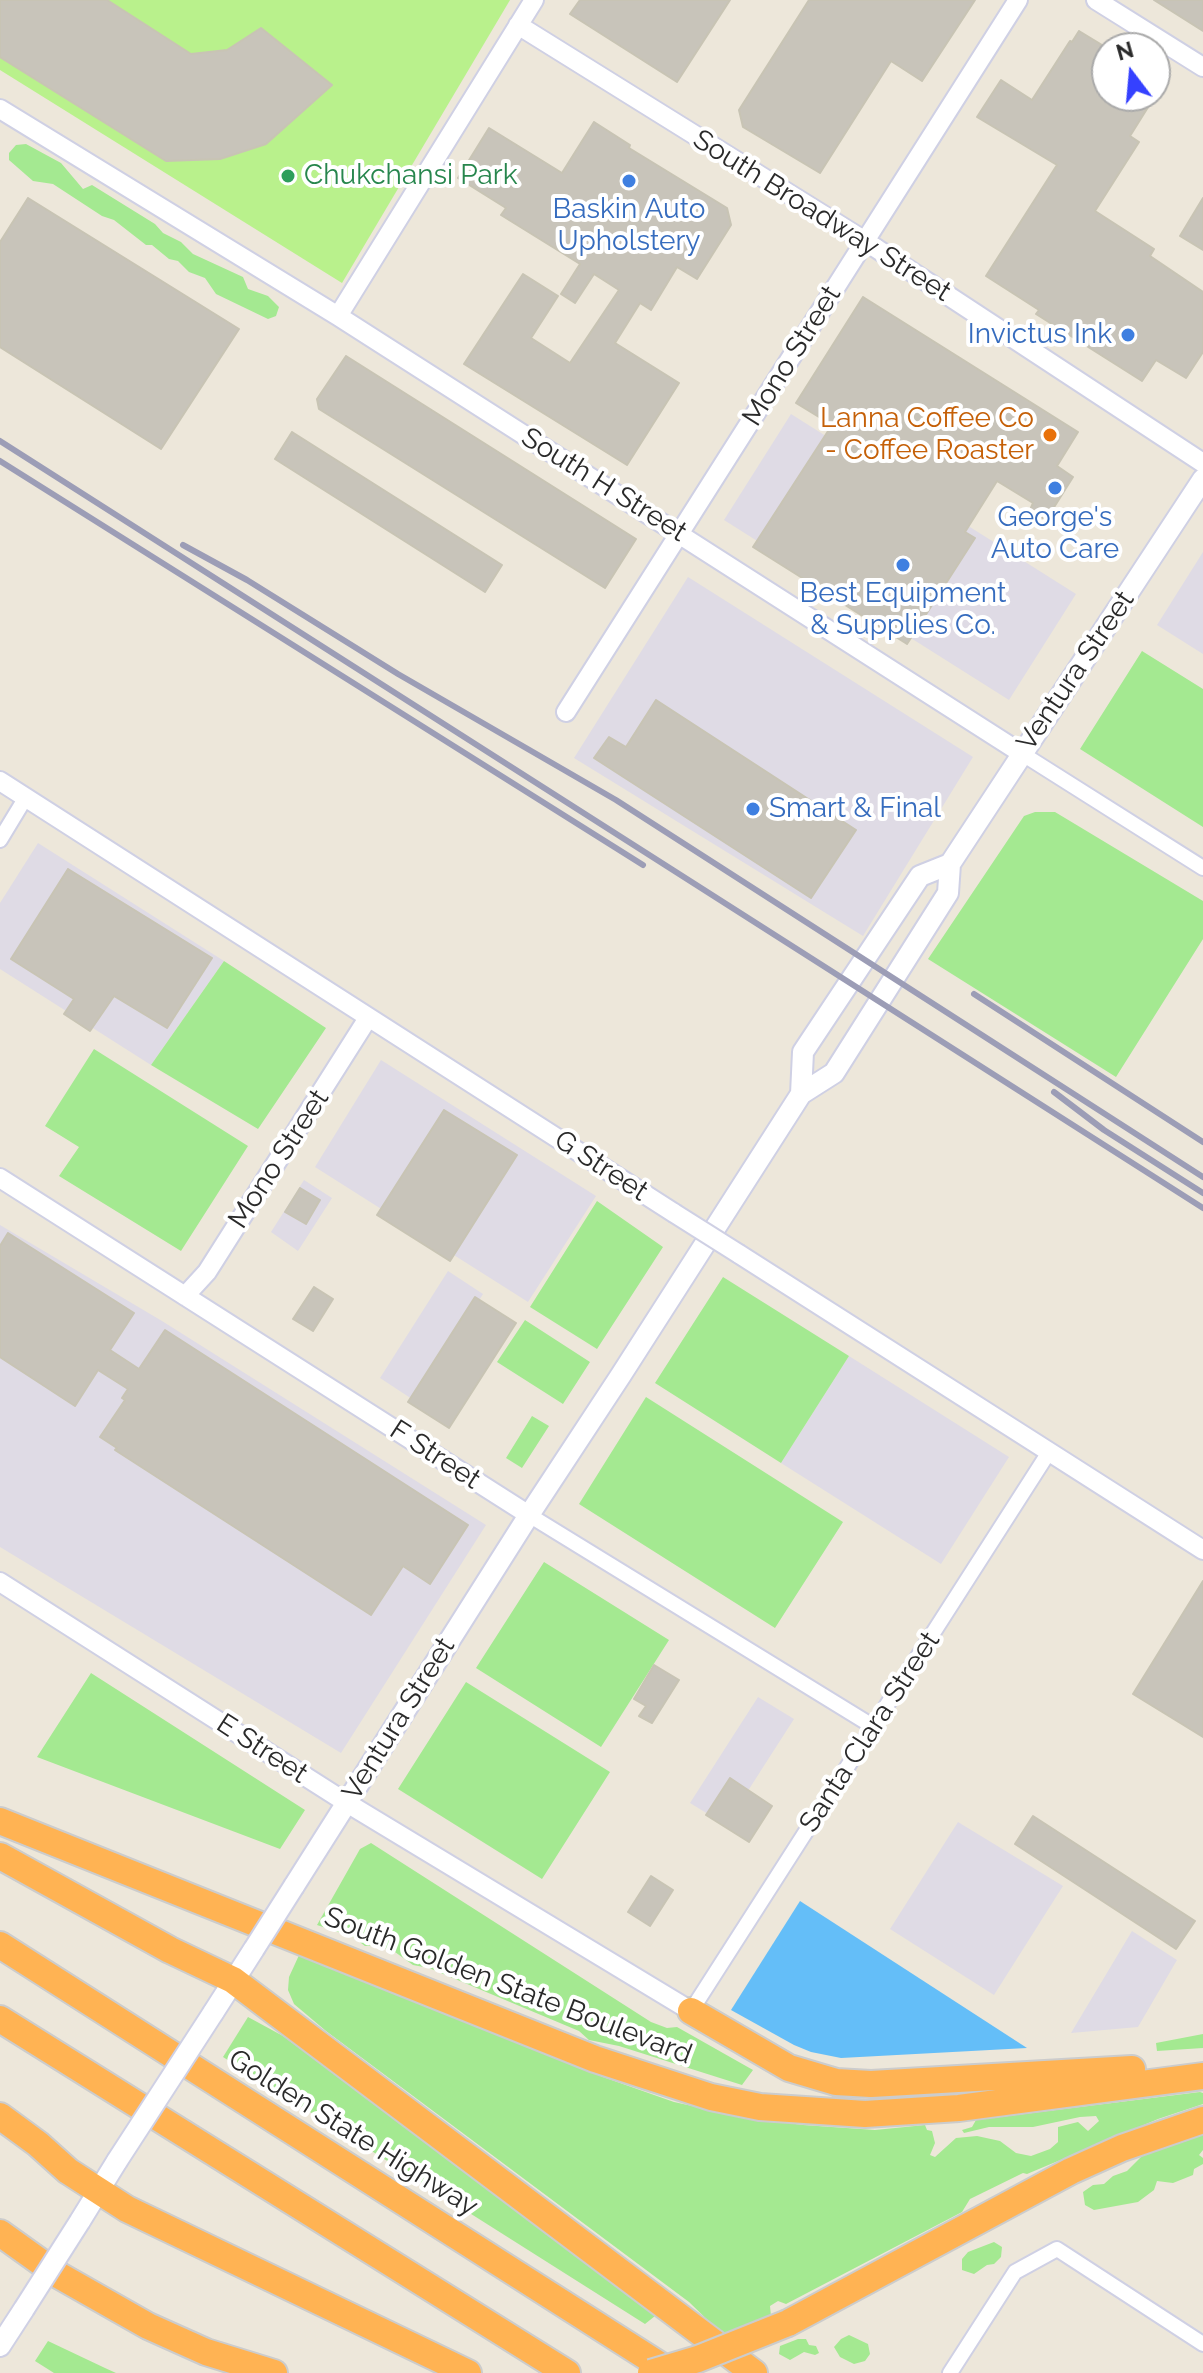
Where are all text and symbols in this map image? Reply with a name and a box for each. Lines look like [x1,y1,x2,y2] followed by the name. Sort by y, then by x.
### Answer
[1091,32,1171,112] north arrow
[1113,36,1137,66] text: N
[687,123,957,309] street label: South Broadway Street
[304,159,517,193] place label: Chukchansi Park
[279,167,297,185] marker: Chukchansi Park
[620,172,638,190] marker: Baskin Auto Upholstery
[553,193,705,259] place label: Baskin Auto Upholstery
[736,280,848,432] street label: Mono Street
[968,318,1112,352] place label: Invictus Ink
[1119,326,1137,344] marker: Invictus Ink
[820,402,1034,468] place label: Lanna Coffee Co - Coffee Roaster
[515,421,693,549] street label: South H Street
[1041,426,1059,444] marker: Lanna Coffee Co - Coffee Roaster
[1046,479,1064,497] marker: George's Auto Care
[991,501,1119,567] place label: George's Auto Care
[894,556,912,574] marker: Best Equipment & Supplies Co.
[800,577,1006,643] place label: Best Equipment & Supplies Co.
[1010,585,1142,757] street label: Ventura Street
[769,792,941,826] place label: Smart & Final
[744,800,762,818] marker: Smart & Final
[222,1083,336,1235] street label: Mono Street
[548,1123,654,1209] street label: G Street
[383,1413,487,1497] street label: F Street
[793,1626,947,1838] street label: Santa Clara Street
[336,1631,462,1807] street label: Ventura Street
[210,1707,314,1791] street label: E Street
[319,1900,697,2072] street label: South Golden State Boulevard
[222,2042,484,2224] street label: Golden State Highway

